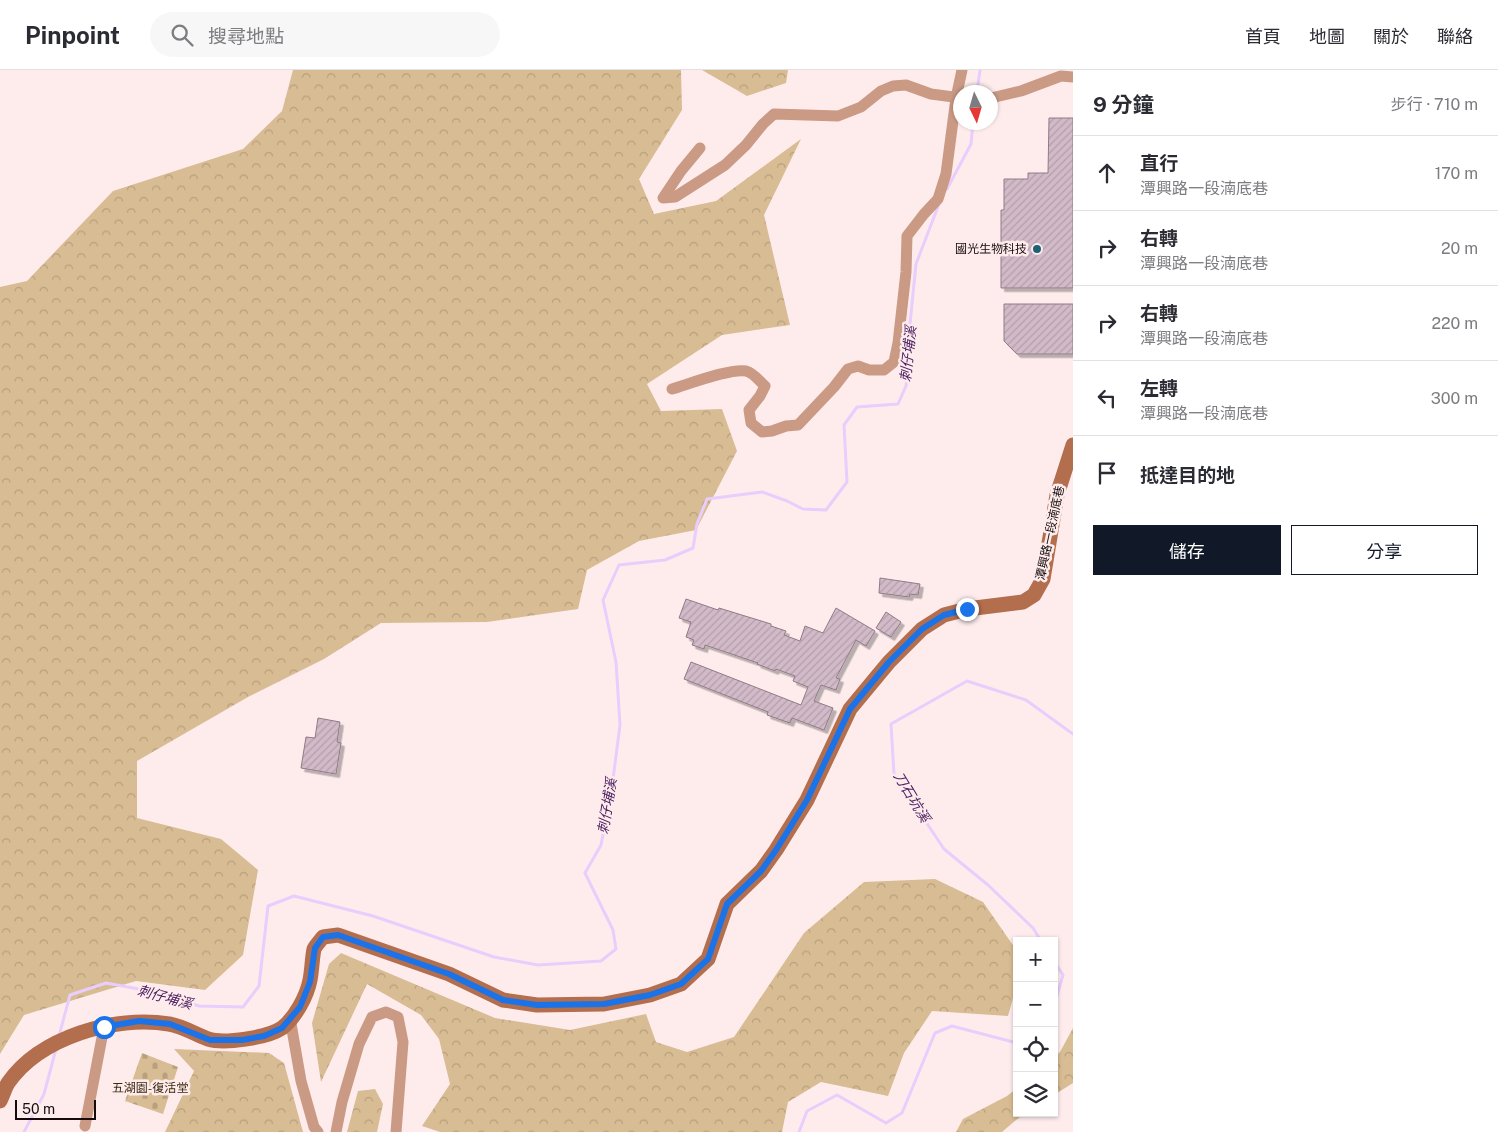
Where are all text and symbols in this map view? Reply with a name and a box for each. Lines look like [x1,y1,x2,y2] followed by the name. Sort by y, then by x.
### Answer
[150,12,500,57] search box
[25,21,120,49] text: Pinpoint
[168,21,196,49] icon: search
[208,25,284,47] text: 搜尋地點
[1245,26,1281,47] text: 首頁
[1309,26,1345,47] text: 地圖
[1373,26,1409,47] text: 關於
[1437,26,1473,47] text: 聯絡
[953,85,998,130] north arrow
[1093,92,1154,117] text: 9 分鐘
[1391,95,1478,114] text: 步行 · 710 m
[1140,152,1178,174] text: 直行
[1093,159,1121,187] icon: ahead
[1435,164,1478,183] text: 170 m
[1140,179,1268,198] text: 潭興路一段湳底巷
[1140,227,1178,249] text: 右轉
[1093,234,1121,262] icon: right
[1441,239,1478,258] text: 20 m
[955,242,1027,256] place label: 國光生物科技
[1031,243,1043,255] marker: 國光生物科技
[1140,254,1268,273] text: 潭興路一段湳底巷
[1140,302,1178,324] text: 右轉
[1093,309,1121,337] icon: right
[1431,314,1478,333] text: 220 m
[897,323,919,383] water label: 刺仔埔溪
[1140,329,1268,348] text: 潭興路一段湳底巷
[1140,377,1178,399] text: 左轉
[1093,384,1121,412] icon: left
[1431,389,1478,408] text: 300 m
[1140,404,1268,423] text: 潭興路一段湳底巷
[1093,459,1121,487] icon: arrive
[1140,464,1235,486] text: 抵達目的地
[1033,485,1067,581] street label: 潭興路一段湳底巷
[1093,525,1281,575] button: 儲存
[1291,525,1478,575] button: 分享
[956,598,979,621] route end
[891,769,934,827] water label: 刀石坑溪
[595,775,620,835] water label: 刺仔埔溪
[1013,937,1058,1117] map controls
[1013,937,1058,982] button: +
[136,982,196,1012] water label: 刺仔埔溪
[1013,982,1058,1027] button: −
[93,1016,116,1039] route start
[1013,1027,1058,1072] button: locate
[1013,1072,1058,1117] button: layers
[112,1081,188,1095] park label: 五湖園-復活堂
[15,1097,96,1120] scale bar
[22,1101,55,1117] text: 50 m

